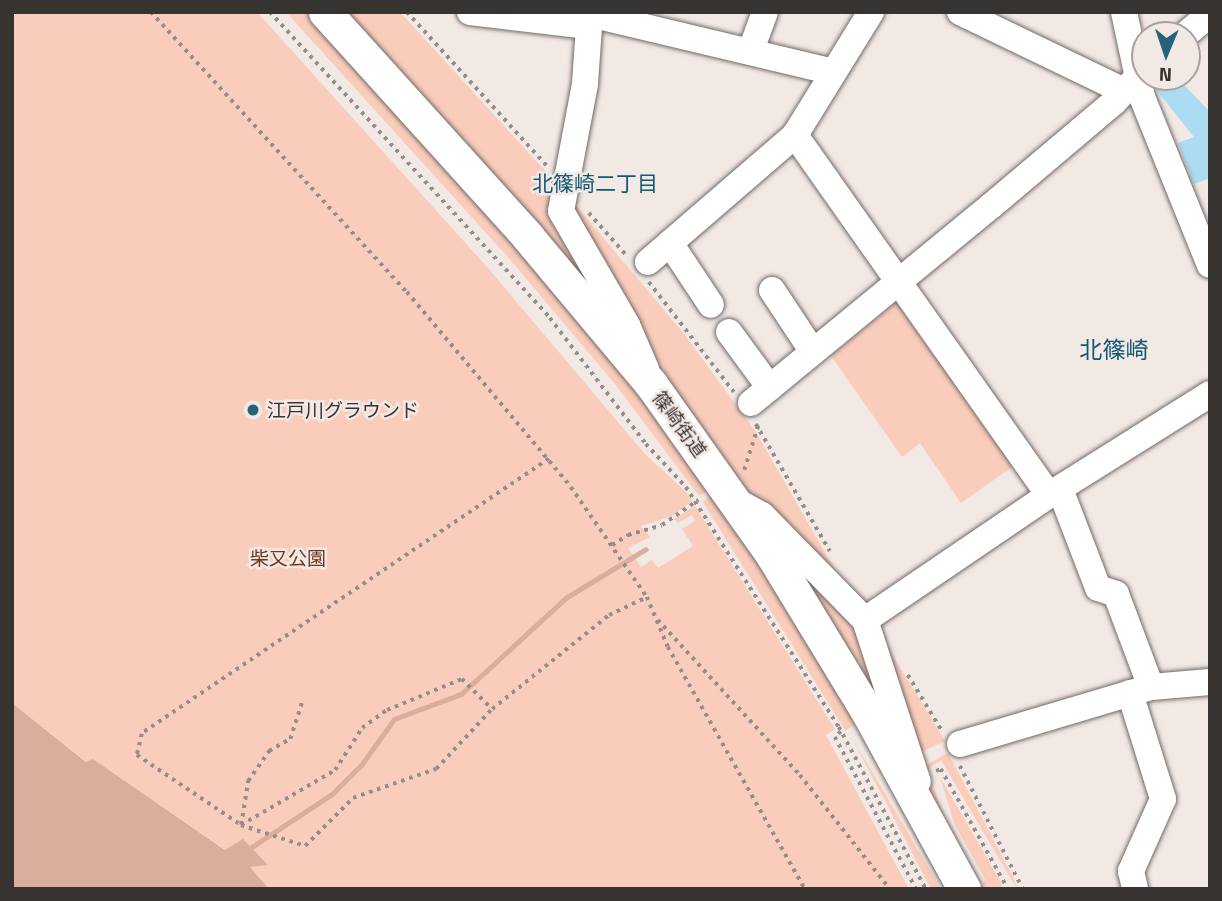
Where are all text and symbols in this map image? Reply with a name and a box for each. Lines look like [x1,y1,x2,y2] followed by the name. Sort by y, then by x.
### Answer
[1131,21,1201,91] north arrow
[1158,61,1172,90] text: N
[532,170,658,196] district label: 北篠崎二丁目
[1080,336,1148,364] district label: 北篠崎
[648,387,712,461] street label: 篠崎街道
[267,399,419,421] place label: 江戸川グラウンド
[245,402,261,418] marker: 江戸川グラウンド
[250,547,326,569] park label: 柴又公園

